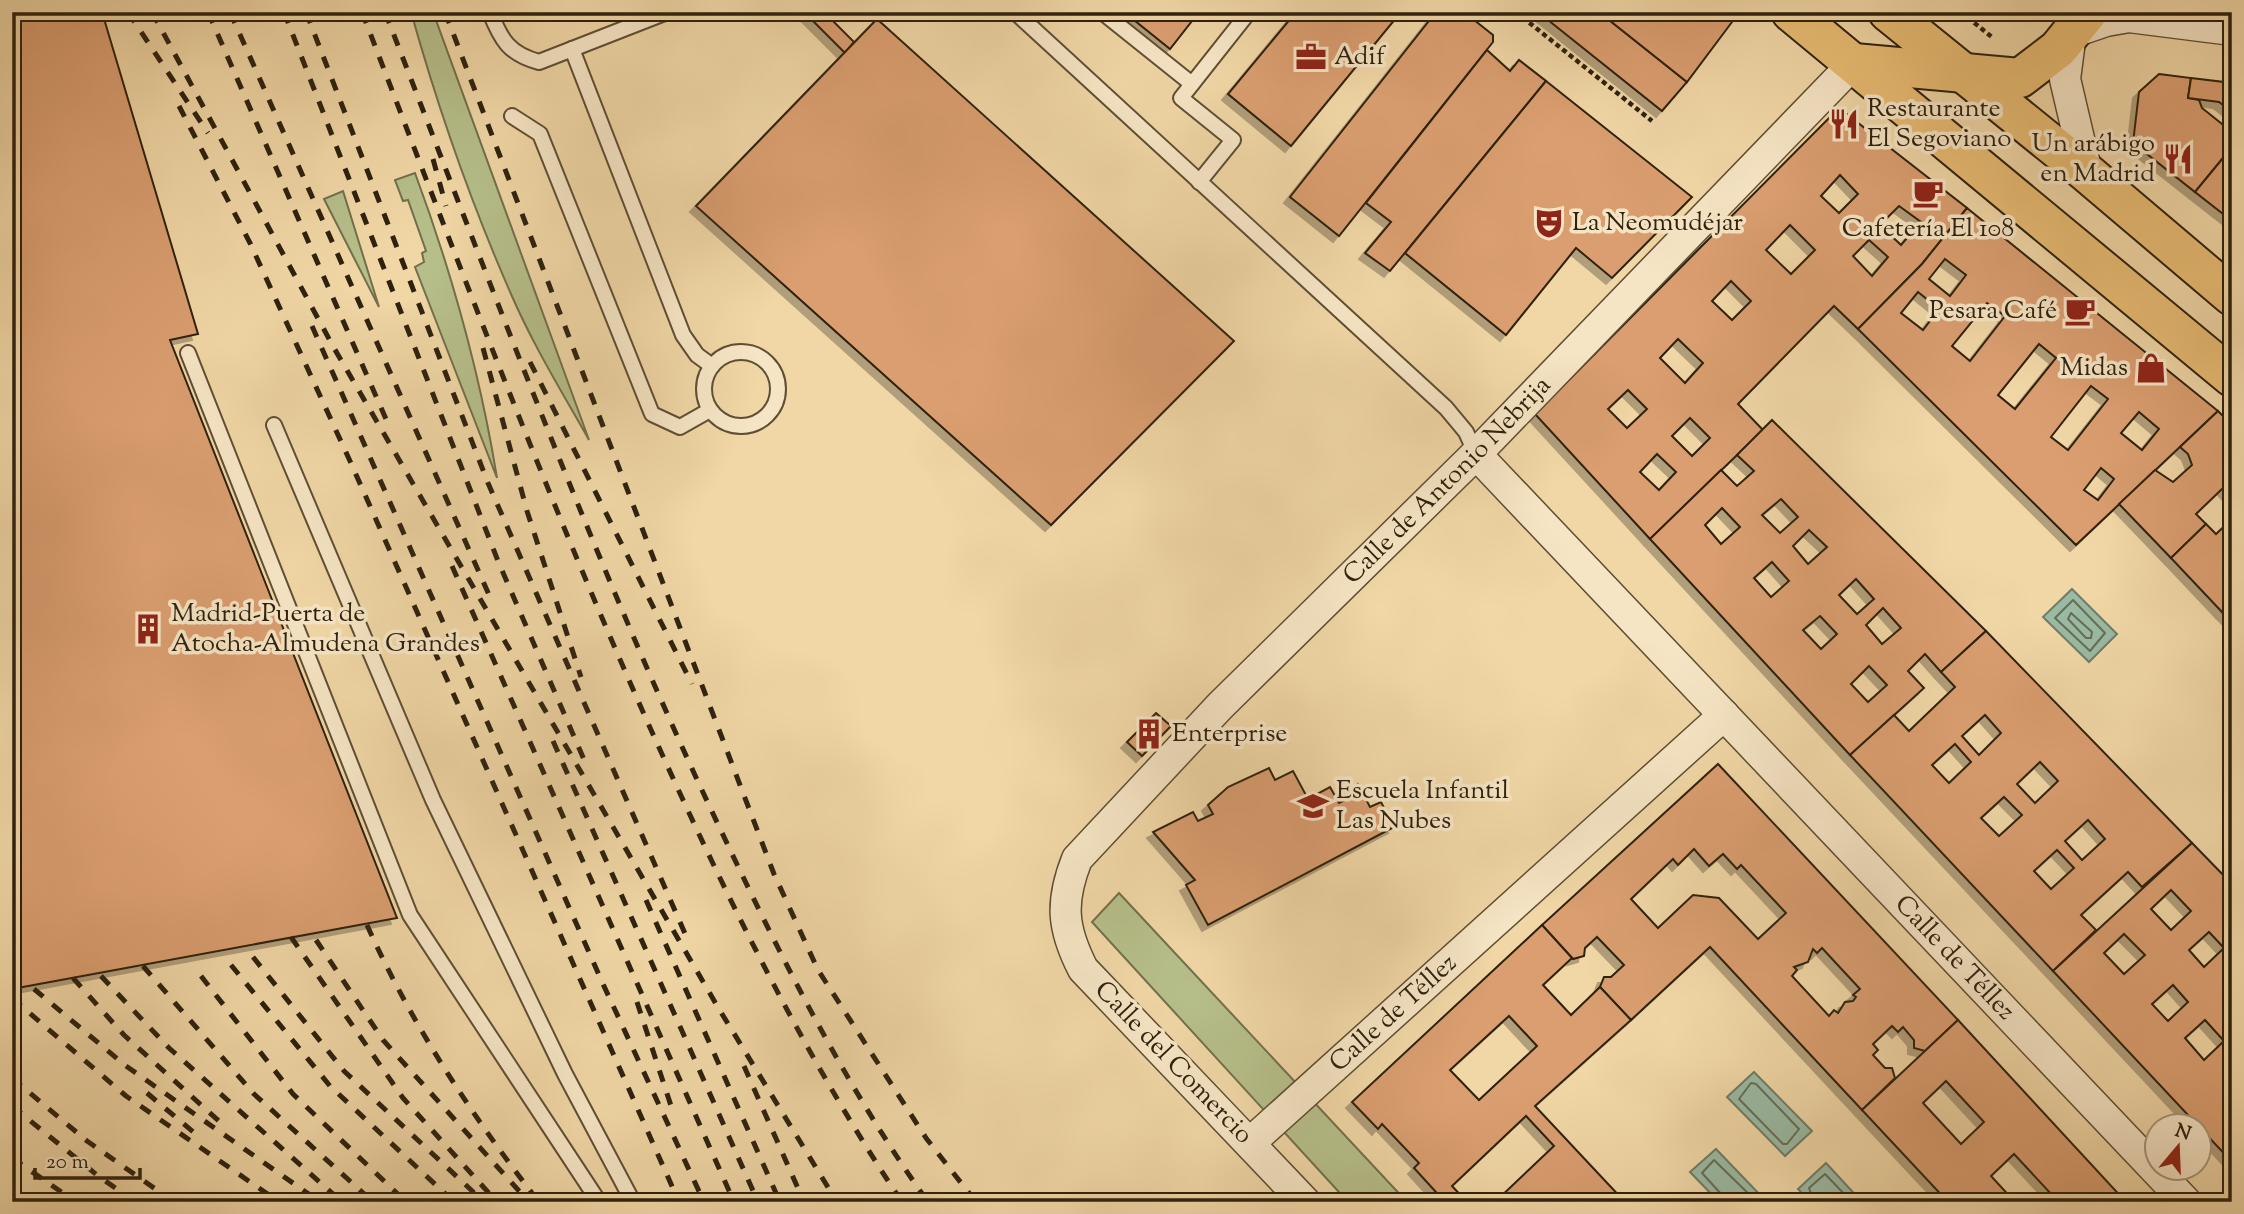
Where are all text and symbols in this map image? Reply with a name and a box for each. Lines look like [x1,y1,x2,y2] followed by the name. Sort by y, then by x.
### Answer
[1334,39,1386,76] place label: Adif
[1294,40,1328,74] office icon: Adif
[1867,91,2011,158] place label: Restaurante El Segoviano
[1827,107,1861,141] restaurant icon: Restaurante El Segoviano
[2032,126,2155,193] place label: Un arábigo en Madrid
[2161,142,2195,176] restaurant icon: Un arábigo en Madrid
[1911,176,1945,210] cafe icon: Cafetería El 108
[1572,205,1743,242] place label: La Neomudéjar
[1532,206,1566,240] theatre icon: La Neomudéjar
[1842,211,2014,248] place label: Cafetería El 108
[1929,293,2057,330] place label: Pesara Café
[2063,294,2097,328] cafe icon: Pesara Café
[2060,350,2128,387] place label: Midas
[2134,351,2168,385] shop icon: Midas
[1335,368,1560,593] street label: Calle de Antonio Nebrija
[171,596,480,663] place label: Madrid-Puerta de Atocha-Almudena Grandes
[131,612,165,646] building icon: Madrid-Puerta de Atocha-Almudena Grandes
[1172,716,1287,753] place label: Enterprise
[1132,717,1166,751] building icon: Enterprise
[1336,773,1509,840] place label: Escuela Infantil Las Nubes
[1296,789,1330,823] school or university icon: Escuela Infantil Las Nubes
[1886,887,2023,1029] street label: Calle de Téllez
[1321,946,1466,1081] street label: Calle de Téllez
[1085,973,1261,1153] street label: Calle del Comercio
[2142,1112,2212,1182] north arrow
[2171,1118,2194,1149] text: N
[35,1137,140,1181] scale bar
[46,1148,89,1178] text: 20 m

